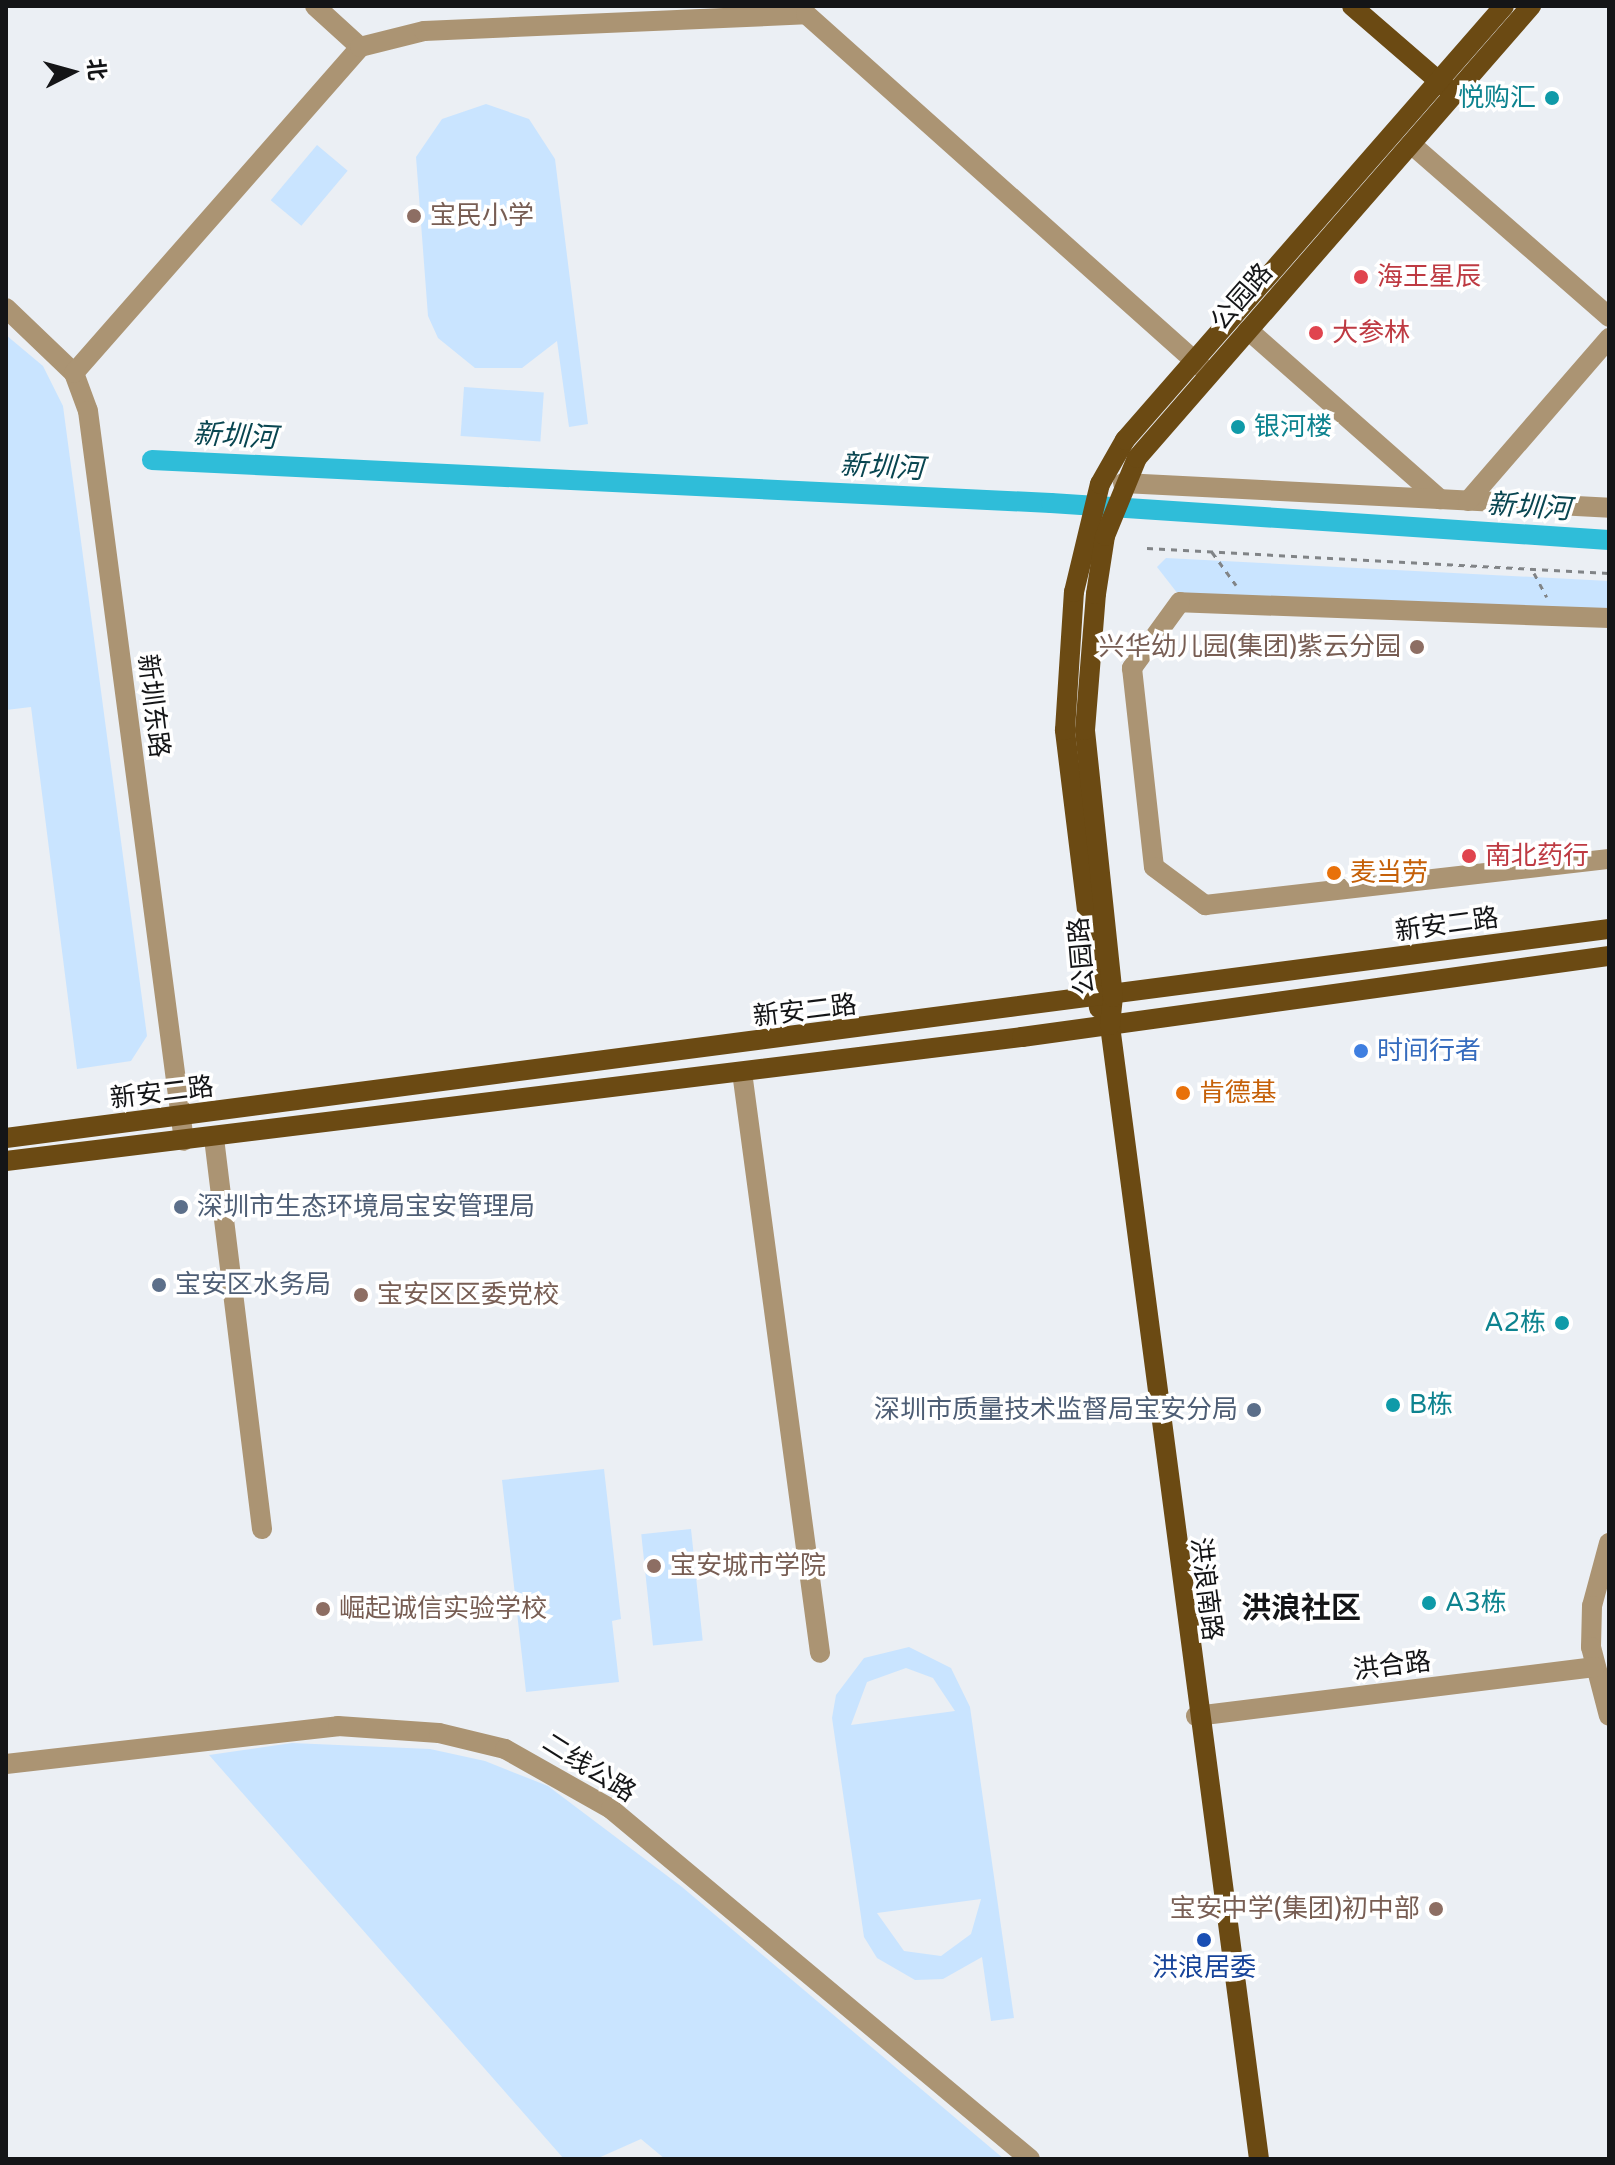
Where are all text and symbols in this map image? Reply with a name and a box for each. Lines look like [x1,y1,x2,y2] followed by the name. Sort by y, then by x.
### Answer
[32,32,112,112] north arrow
[82,57,110,82] text: 北
[1458,82,1536,114] place label: 悦购汇
[1543,89,1561,107] marker: 悦购汇
[430,200,534,232] place label: 宝民小学
[405,207,423,225] marker: 宝民小学
[1205,257,1279,337] street label: 公园路
[1377,261,1481,293] place label: 海王星辰
[1352,268,1370,286] marker: 海王星辰
[1332,317,1410,349] place label: 大参林
[1307,324,1325,342] marker: 大参林
[1254,411,1332,443] place label: 银河楼
[192,417,278,455] water label: 新圳河
[1229,418,1247,436] marker: 银河楼
[839,448,925,486] water label: 新圳河
[1486,487,1572,527] water label: 新圳河
[1099,631,1401,663] place label: 兴华幼儿园(集团)紫云分园
[1408,638,1426,656] marker: 兴华幼儿园(集团)紫云分园
[131,652,175,760] street label: 新圳东路
[1485,840,1589,872] place label: 南北药行
[1460,847,1478,865] marker: 南北药行
[1350,857,1428,889] place label: 麦当劳
[1325,864,1343,882] marker: 麦当劳
[1393,902,1501,948] street label: 新安二路
[1063,916,1101,996] street label: 公园路
[751,989,859,1033] street label: 新安二路
[1377,1035,1481,1067] place label: 时间行者
[1352,1042,1370,1060] marker: 时间行者
[108,1071,216,1115] street label: 新安二路
[1199,1077,1277,1109] place label: 肯德基
[1174,1084,1192,1102] marker: 肯德基
[197,1191,535,1223] place label: 深圳市生态环境局宝安管理局
[172,1198,190,1216] marker: 深圳市生态环境局宝安管理局
[175,1269,331,1301] place label: 宝安区水务局
[150,1276,168,1294] marker: 宝安区水务局
[377,1279,559,1311] place label: 宝安区区委党校
[352,1286,370,1304] marker: 宝安区区委党校
[1484,1307,1546,1339] place label: A2栋
[1553,1314,1571,1332] marker: A2栋
[1409,1389,1453,1421] place label: B栋
[874,1394,1238,1426] place label: 深圳市质量技术监督局宝安分局
[1384,1396,1402,1414] marker: B栋
[1245,1401,1263,1419] marker: 深圳市质量技术监督局宝安分局
[1184,1535,1228,1643] street label: 洪浪南路
[670,1550,826,1582] place label: 宝安城市学院
[645,1557,663,1575] marker: 宝安城市学院
[1445,1587,1507,1619] place label: A3栋
[1241,1591,1361,1627] district label: 洪浪社区
[339,1593,547,1625] place label: 崛起诚信实验学校
[1420,1594,1438,1612] marker: A3栋
[314,1600,332,1618] marker: 崛起诚信实验学校
[1351,1646,1433,1686] street label: 洪合路
[537,1727,641,1809] street label: 二线公路
[1170,1893,1420,1925] place label: 宝安中学(集团)初中部
[1427,1900,1445,1918] marker: 宝安中学(集团)初中部
[1195,1931,1213,1949] marker: 洪浪居委
[1152,1952,1256,1984] place label: 洪浪居委

